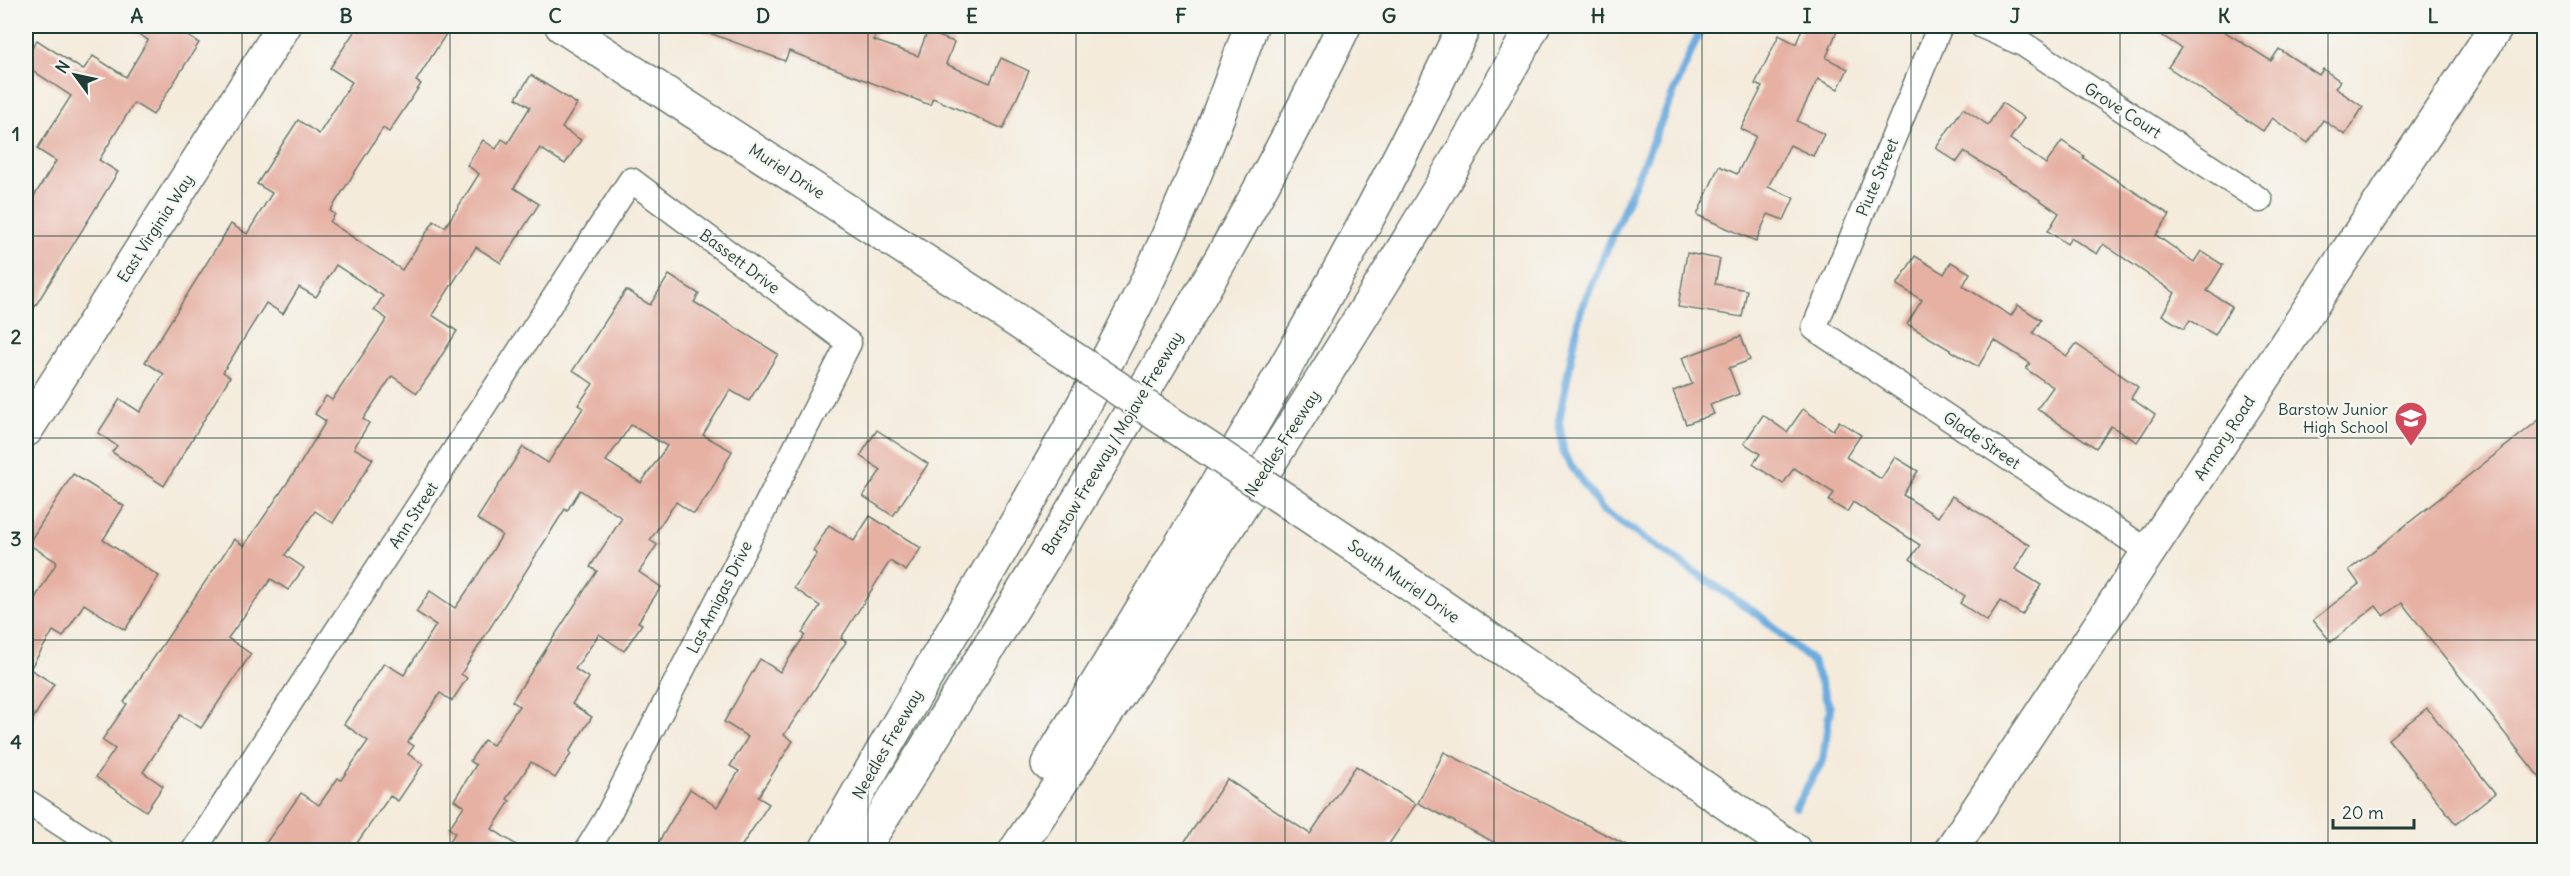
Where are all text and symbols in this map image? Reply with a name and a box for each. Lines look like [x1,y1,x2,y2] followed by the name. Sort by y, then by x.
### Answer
[131,3,144,28] text: A
[339,3,353,28] text: B
[548,3,562,28] text: C
[756,3,770,28] text: D
[966,3,978,28] text: E
[1175,3,1187,28] text: F
[1382,3,1396,28] text: G
[1591,3,1605,28] text: H
[1803,3,1812,28] text: I
[2010,3,2021,28] text: J
[2218,3,2231,28] text: K
[2428,3,2439,28] text: L
[45,45,105,105] north arrow
[51,57,74,77] text: N
[2081,78,2166,143] street label: Grove Court
[12,121,20,146] text: 1
[1852,134,1903,219] street label: Piute Street
[745,139,829,203] street label: Muriel Drive
[113,170,197,286] street label: East Virginia Way
[696,224,784,298] street label: Bassett Drive
[11,324,22,349] text: 2
[1037,328,1187,558] street label: Barstow Freeway / Mojave Freeway
[1240,386,1324,500] street label: Needles Freeway
[2189,392,2259,484] street label: Armory Road
[2278,399,2388,437] place label: Barstow Junior High School
[2393,400,2429,447] school or university icon: Barstow Junior High School
[1940,407,2025,473] street label: Glade Street
[384,477,442,552] street label: Ann Street
[10,526,22,551] text: 3
[1344,535,1464,627] street label: South Muriel Drive
[682,537,756,657] street label: Las Amigas Drive
[848,686,926,802] street label: Needles Freeway
[10,729,22,754] text: 4
[2333,792,2414,830] scale bar
[2342,801,2384,824] text: 20 m

